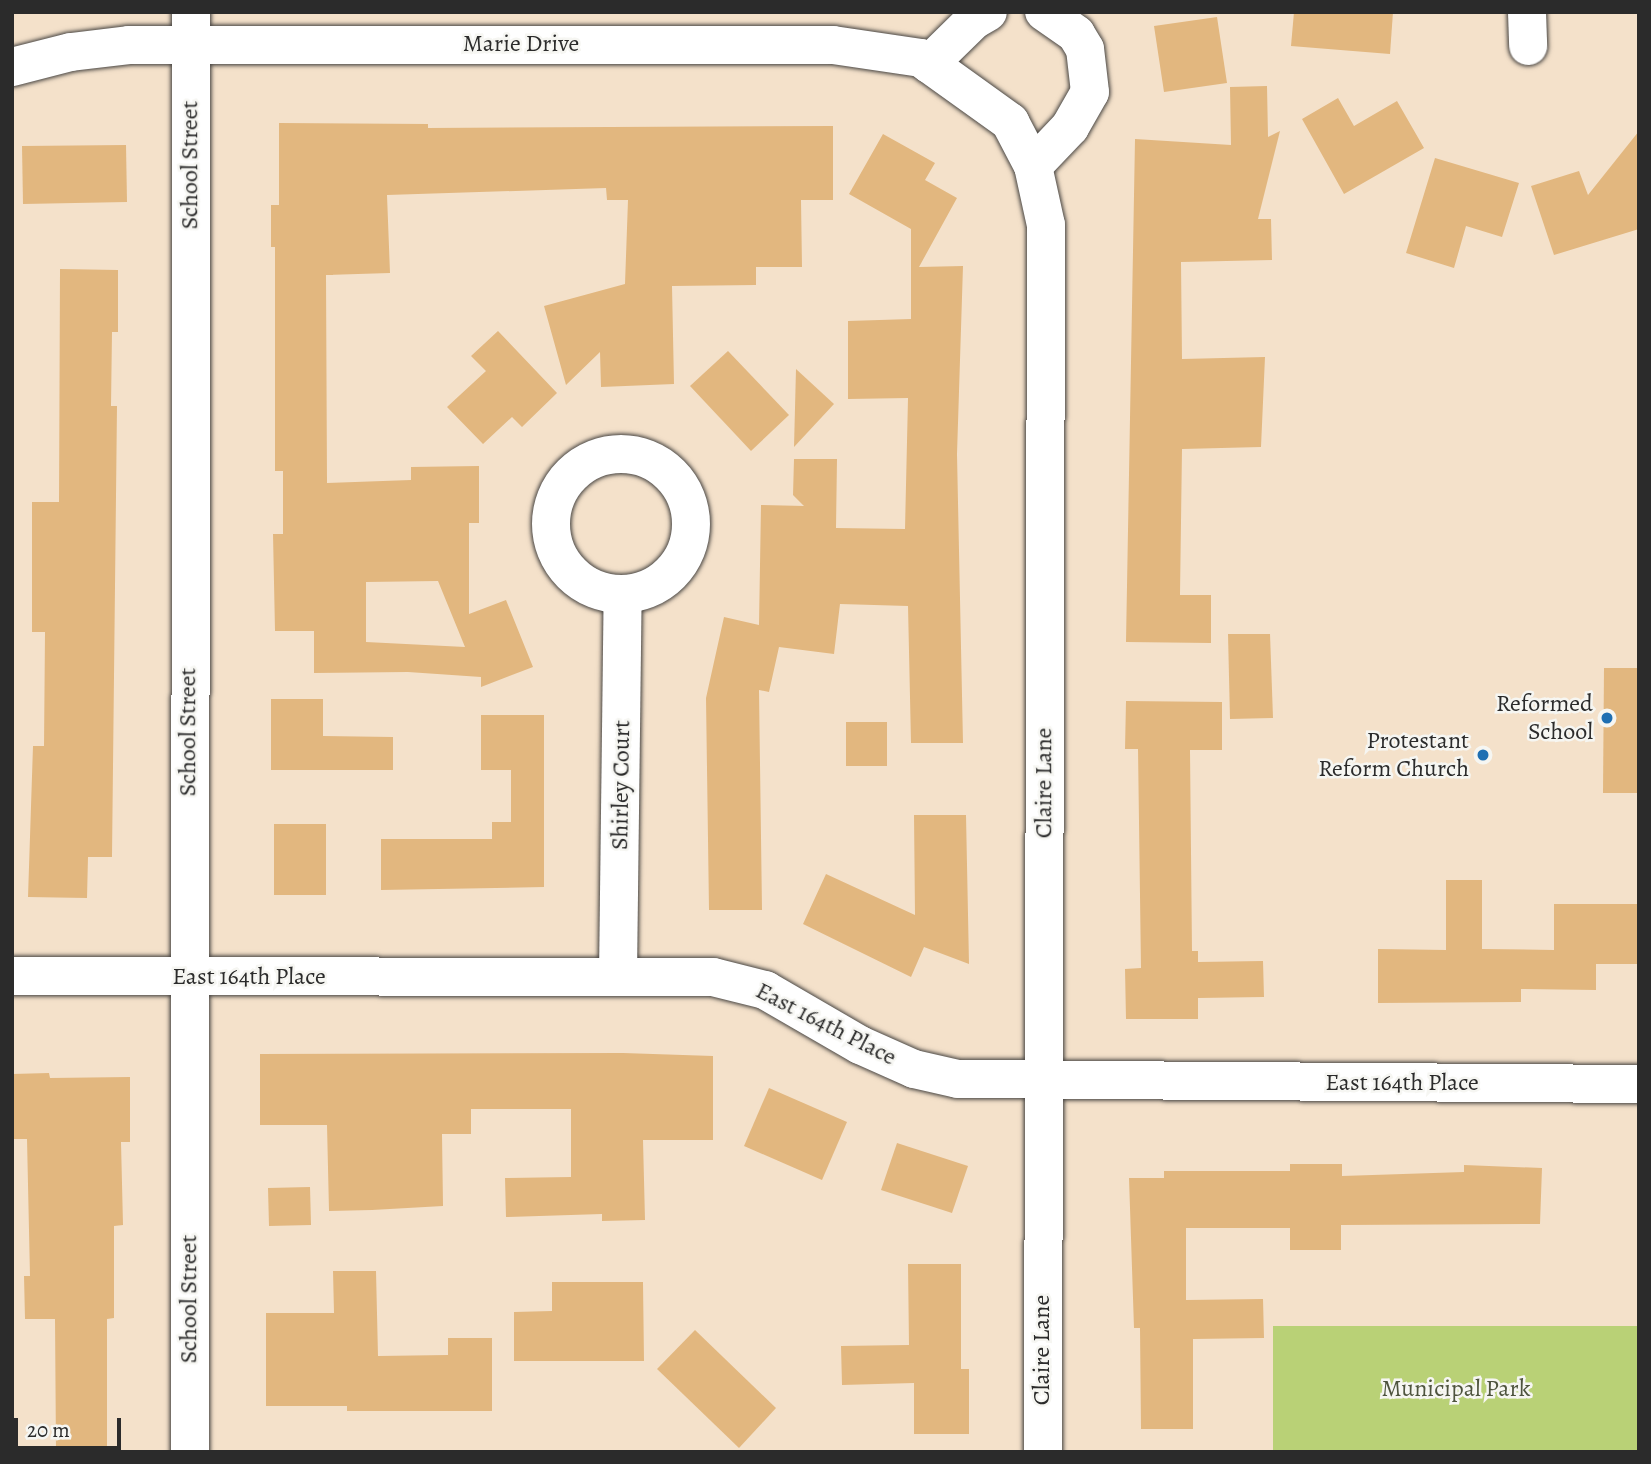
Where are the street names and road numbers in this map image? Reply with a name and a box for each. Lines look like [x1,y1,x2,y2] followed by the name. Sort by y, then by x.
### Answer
[463,30,579,58] street label: Marie Drive
[176,101,204,229] street label: School Street
[174,668,202,796] street label: School Street
[605,720,637,850] street label: Shirley Court
[1030,728,1058,838] street label: Claire Lane
[172,963,326,991] street label: East 164th Place
[751,976,901,1072] street label: East 164th Place
[1325,1069,1479,1097] street label: East 164th Place
[175,1235,203,1363] street label: School Street
[1028,1295,1056,1405] street label: Claire Lane

